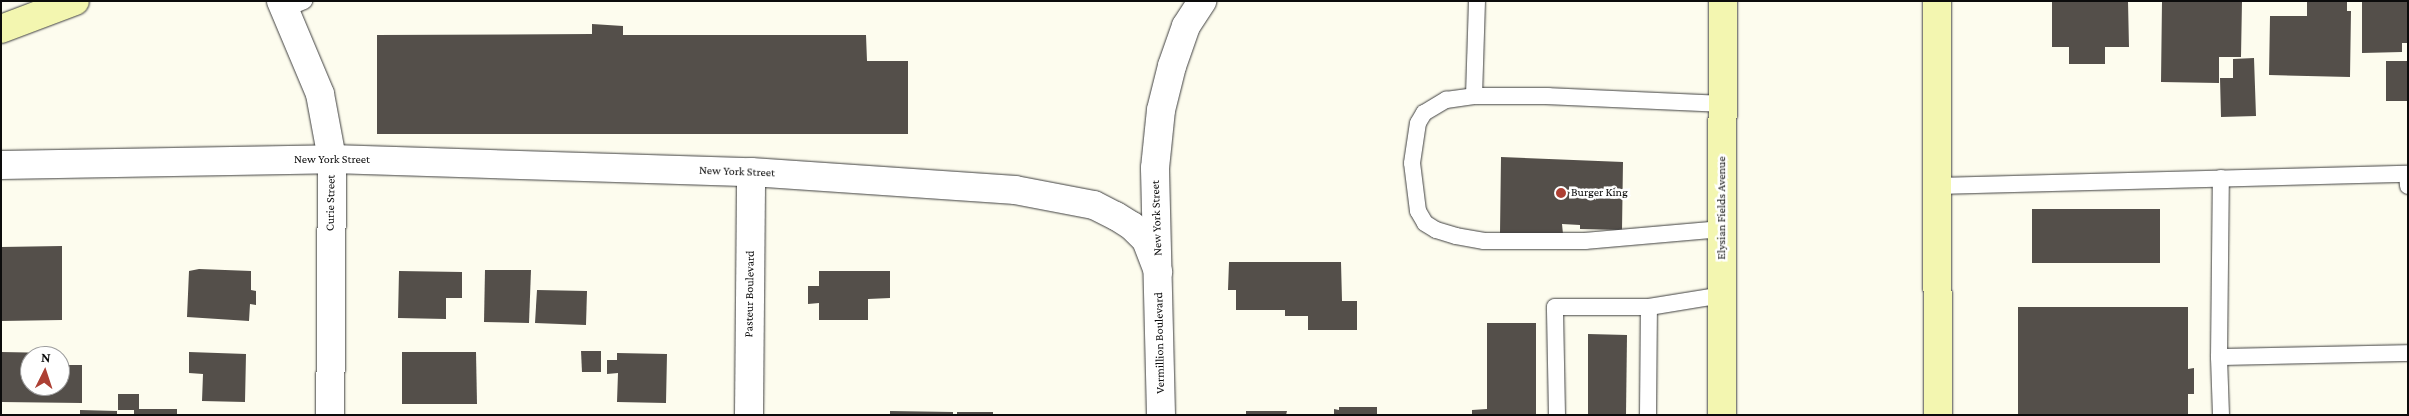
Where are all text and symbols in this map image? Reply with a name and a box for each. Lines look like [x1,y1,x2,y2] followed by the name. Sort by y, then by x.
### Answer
[294,153,370,167] street label: New York Street
[1715,156,1729,260] street label: Elysian Fields Avenue
[699,163,775,181] street label: New York Street
[323,175,339,231] street label: Curie Street
[1148,180,1166,256] street label: New York Street
[1571,186,1628,200] place label: Burger King
[1555,187,1567,199] marker: Burger King
[742,250,758,338] street label: Pasteur Boulevard
[1152,292,1168,394] street label: Vermillion Boulevard
[20,346,70,396] north arrow
[41,349,51,365] text: N

